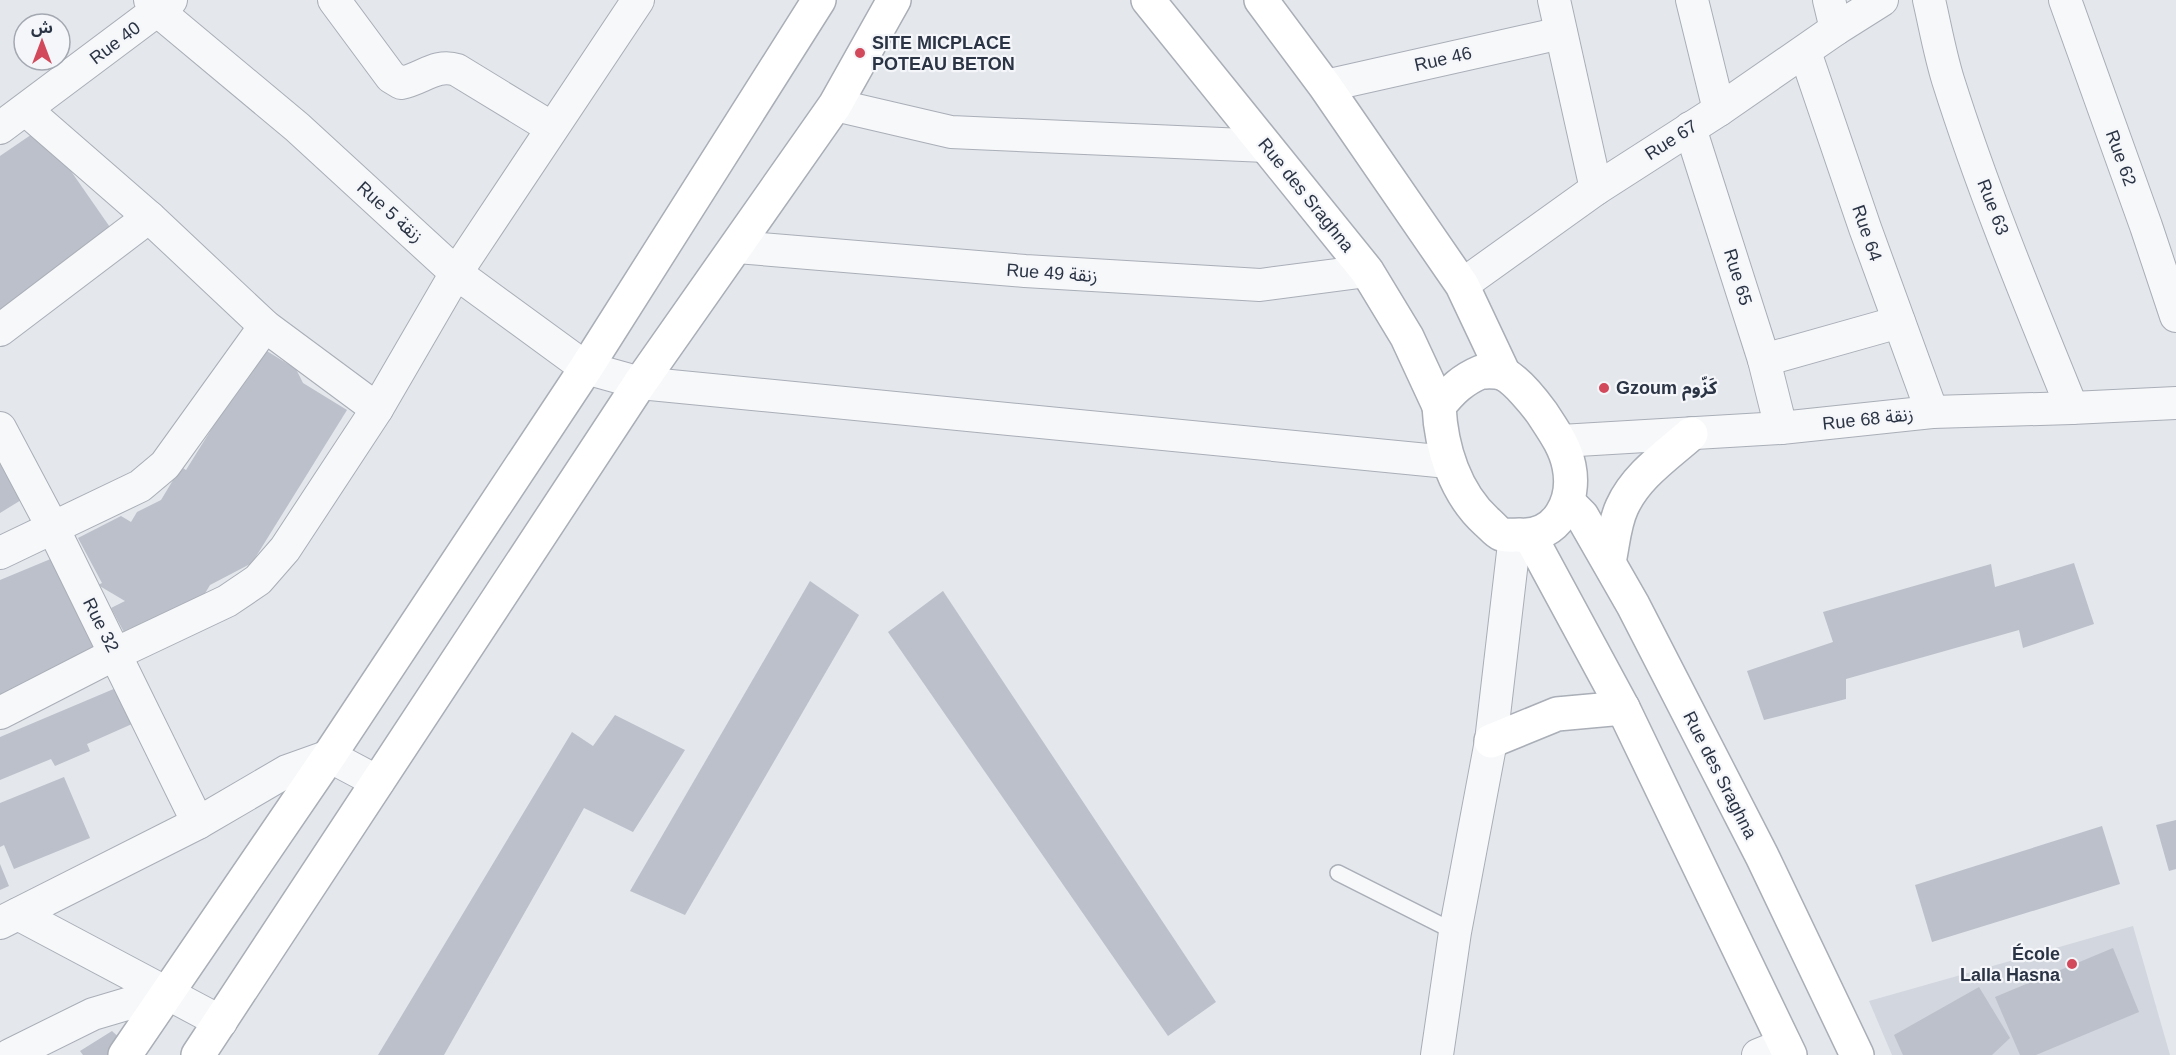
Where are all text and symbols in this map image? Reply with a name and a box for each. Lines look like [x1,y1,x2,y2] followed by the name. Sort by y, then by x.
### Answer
[12,12,72,72] north arrow
[86,18,144,68] street label: Rue 40
[31,19,53,37] text: ش
[872,33,1015,74] place label: SITE MICPLACE POTEAU BETON
[1412,43,1474,75] street label: Rue 46
[853,46,867,60] marker: SITE MICPLACE POTEAU BETON
[1641,116,1701,164] street label: Rue 67
[2102,127,2140,189] street label: Rue 62
[1254,134,1358,256] street label: Rue des Sraghna
[1973,176,2013,238] street label: Rue 63
[352,177,427,247] street label: Rue 5 زنقة
[1848,202,1886,264] street label: Rue 64
[1720,246,1756,308] street label: Rue 65
[1006,260,1098,287] street label: Rue 49 زنقة
[1616,376,1718,401] place label: Gzoum كَزّوم
[1597,381,1611,395] marker: Gzoum كَزّوم
[1821,404,1915,435] street label: Rue 68 زنقة
[79,595,123,655] street label: Rue 32
[1679,708,1761,843] street label: Rue des Sraghna
[1960,943,2061,985] place label: École Lalla Hasna
[2065,957,2079,971] marker: École Lalla Hasna

